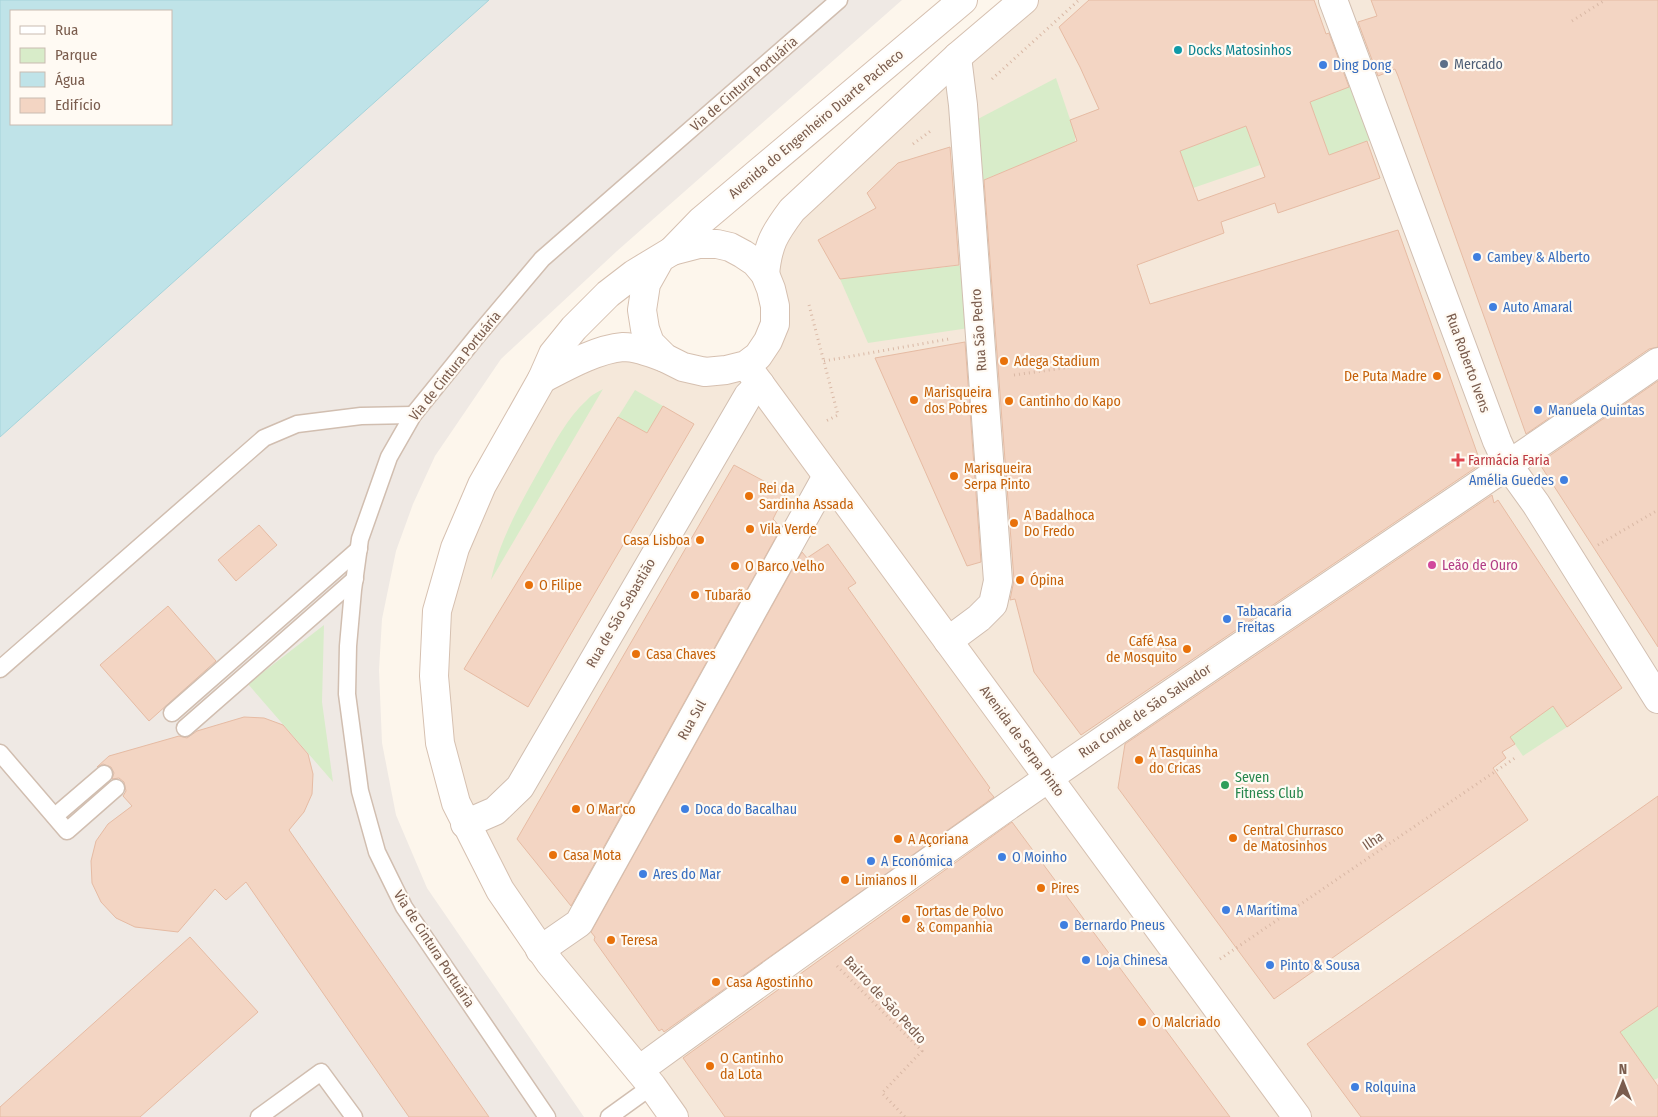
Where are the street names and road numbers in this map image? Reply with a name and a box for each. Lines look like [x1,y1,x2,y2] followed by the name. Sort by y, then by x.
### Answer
[687,33,801,135] street label: Via de Cintura Portuária
[725,46,907,202] street label: Avenida do Engenheiro Duarte Pacheco
[968,288,990,372] street label: Rua São Pedro
[406,308,505,424] street label: Via de Cintura Portuária
[1442,311,1494,415] street label: Rua Roberto Ivens
[583,555,659,671] street label: Rua de São Sebastião
[1075,660,1215,762] street label: Rua Conde de São Salvador
[976,682,1068,800] street label: Avenida de Serpa Pinto
[674,697,710,743] street label: Rua Sul
[1359,828,1387,854] street label: Ilha
[390,887,478,1011] street label: Via de Cintura Portuária
[840,953,930,1047] street label: Bairro de São Pedro

